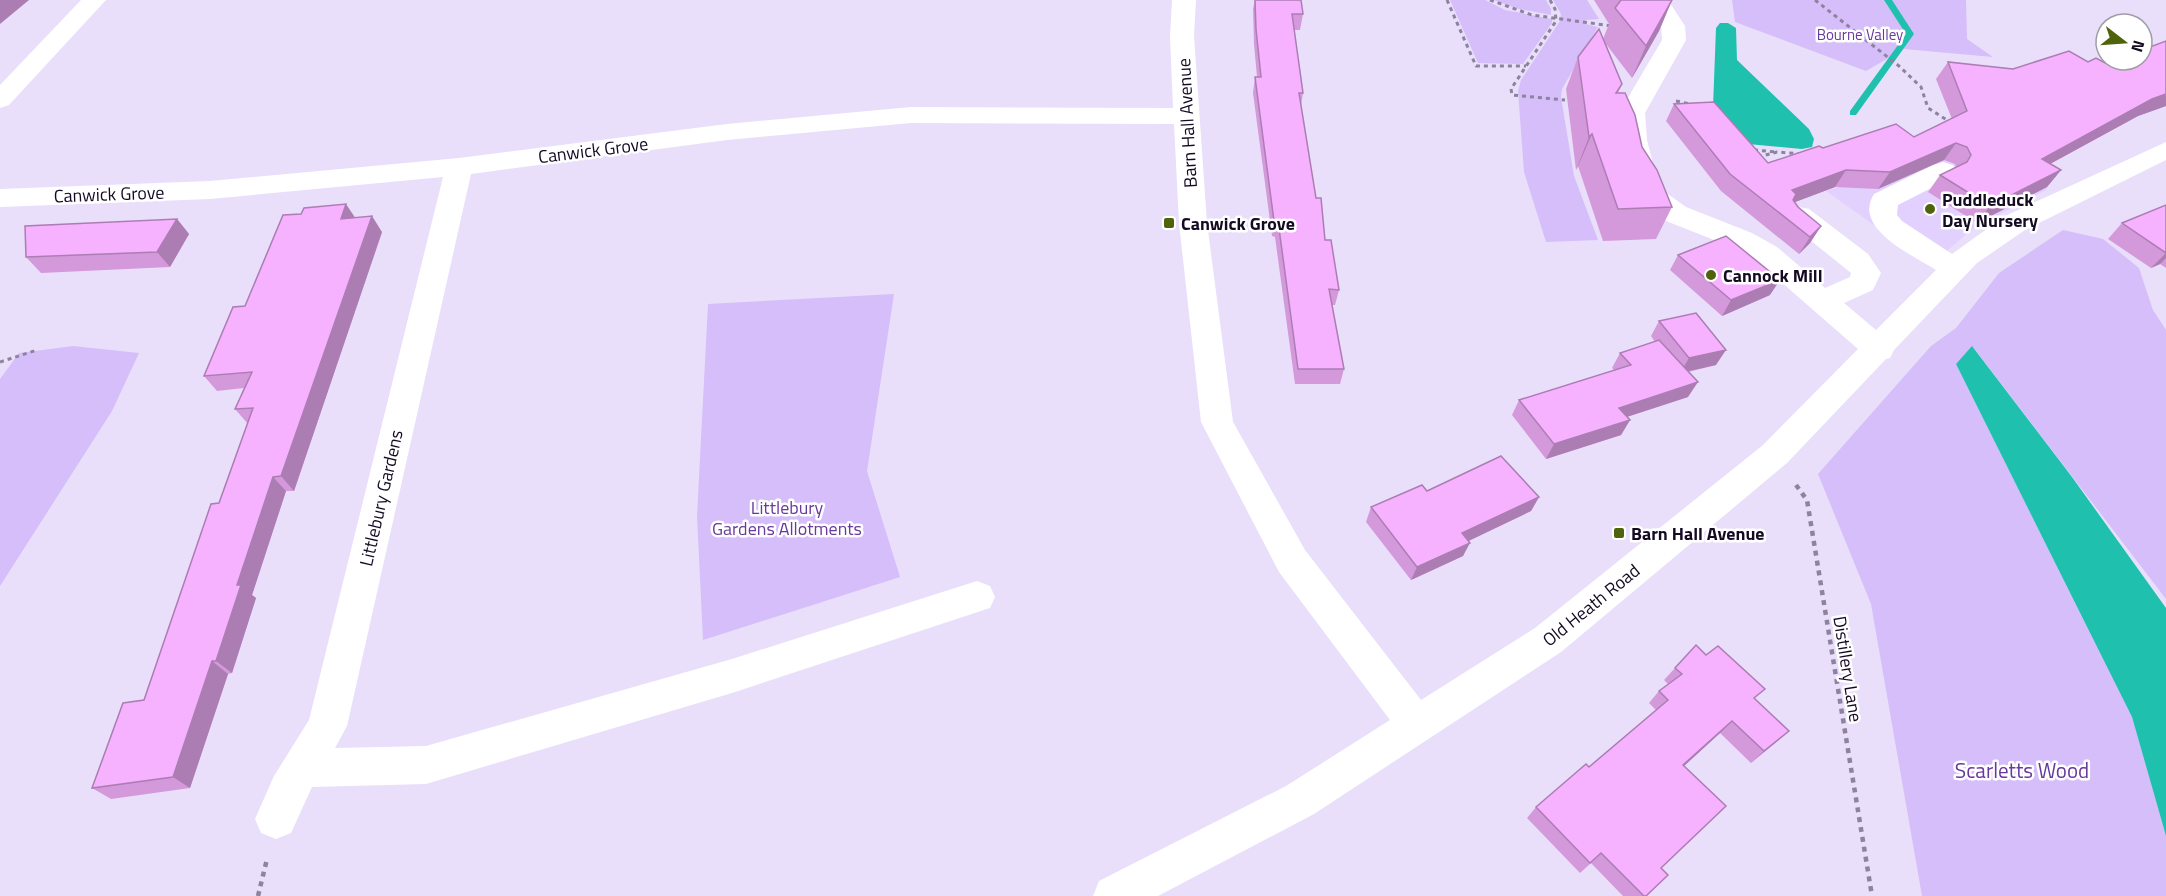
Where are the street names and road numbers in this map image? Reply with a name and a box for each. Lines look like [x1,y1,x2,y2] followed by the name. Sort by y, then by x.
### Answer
[1170,58,1204,188] street label: Barn Hall Avenue
[536,130,650,170] street label: Canwick Grove
[53,179,165,209] street label: Canwick Grove
[352,427,410,569] street label: Littlebury Gardens
[1536,557,1646,653] street label: Old Heath Road
[1826,614,1870,724] street label: Distillery Lane

